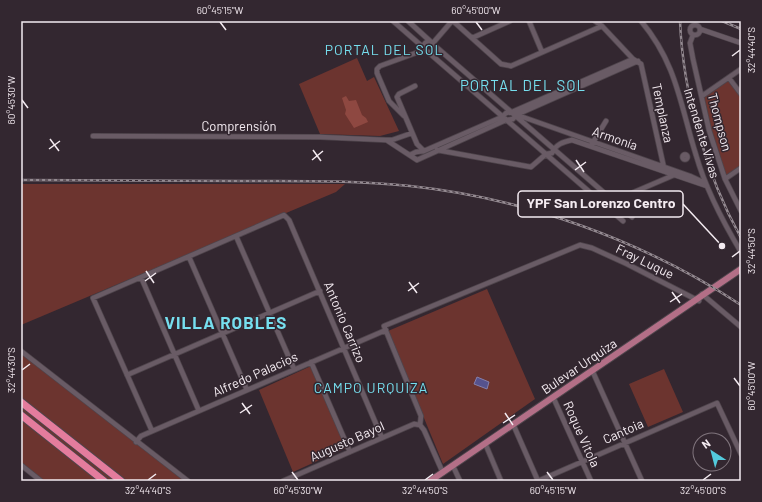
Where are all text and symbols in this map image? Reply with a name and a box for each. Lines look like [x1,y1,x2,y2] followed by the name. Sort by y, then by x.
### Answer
[197,4,244,16] text: 60°45'15"W
[451,4,501,16] text: 60°45'00"W
[745,27,757,73] text: 32°44'40"S
[325,41,443,58] district label: PORTAL DEL SOL
[5,75,17,124] text: 60°45'30"W
[460,76,586,94] district label: PORTAL DEL SOL
[649,82,677,144] street label: Templanza
[681,86,723,180] street label: Intendente Vivas
[705,91,735,153] street label: Thompson
[201,118,277,134] street label: Comprensión
[590,123,640,153] street label: Armonía
[518,191,683,217] callout: YPF San Lorenzo Centro
[526,194,676,211] text: YPF San Lorenzo Centro
[745,228,757,274] text: 32°44'50"S
[613,240,677,282] street label: Fray Luque
[321,279,369,365] street label: Antonio Carrizo
[165,312,287,332] district label: VILLA ROBLES
[538,335,620,397] street label: Bulevar Urquiza
[5,347,17,393] text: 32°44'30"S
[210,348,300,400] street label: Alfredo Palacios
[745,361,757,411] text: 60°45'00"W
[314,379,428,396] district label: CAMPO URQUIZA
[560,398,604,470] street label: Roque Vitola
[600,415,646,447] street label: Cantoia
[307,417,387,465] street label: Augusto Bayol
[692,432,732,472] north arrow
[699,436,713,451] text: N
[125,484,171,496] text: 32°44'40"S
[274,484,323,496] text: 60°45'30"W
[402,484,448,496] text: 32°44'50"S
[530,484,577,496] text: 60°45'15"W
[680,484,726,496] text: 32°45'00"S

